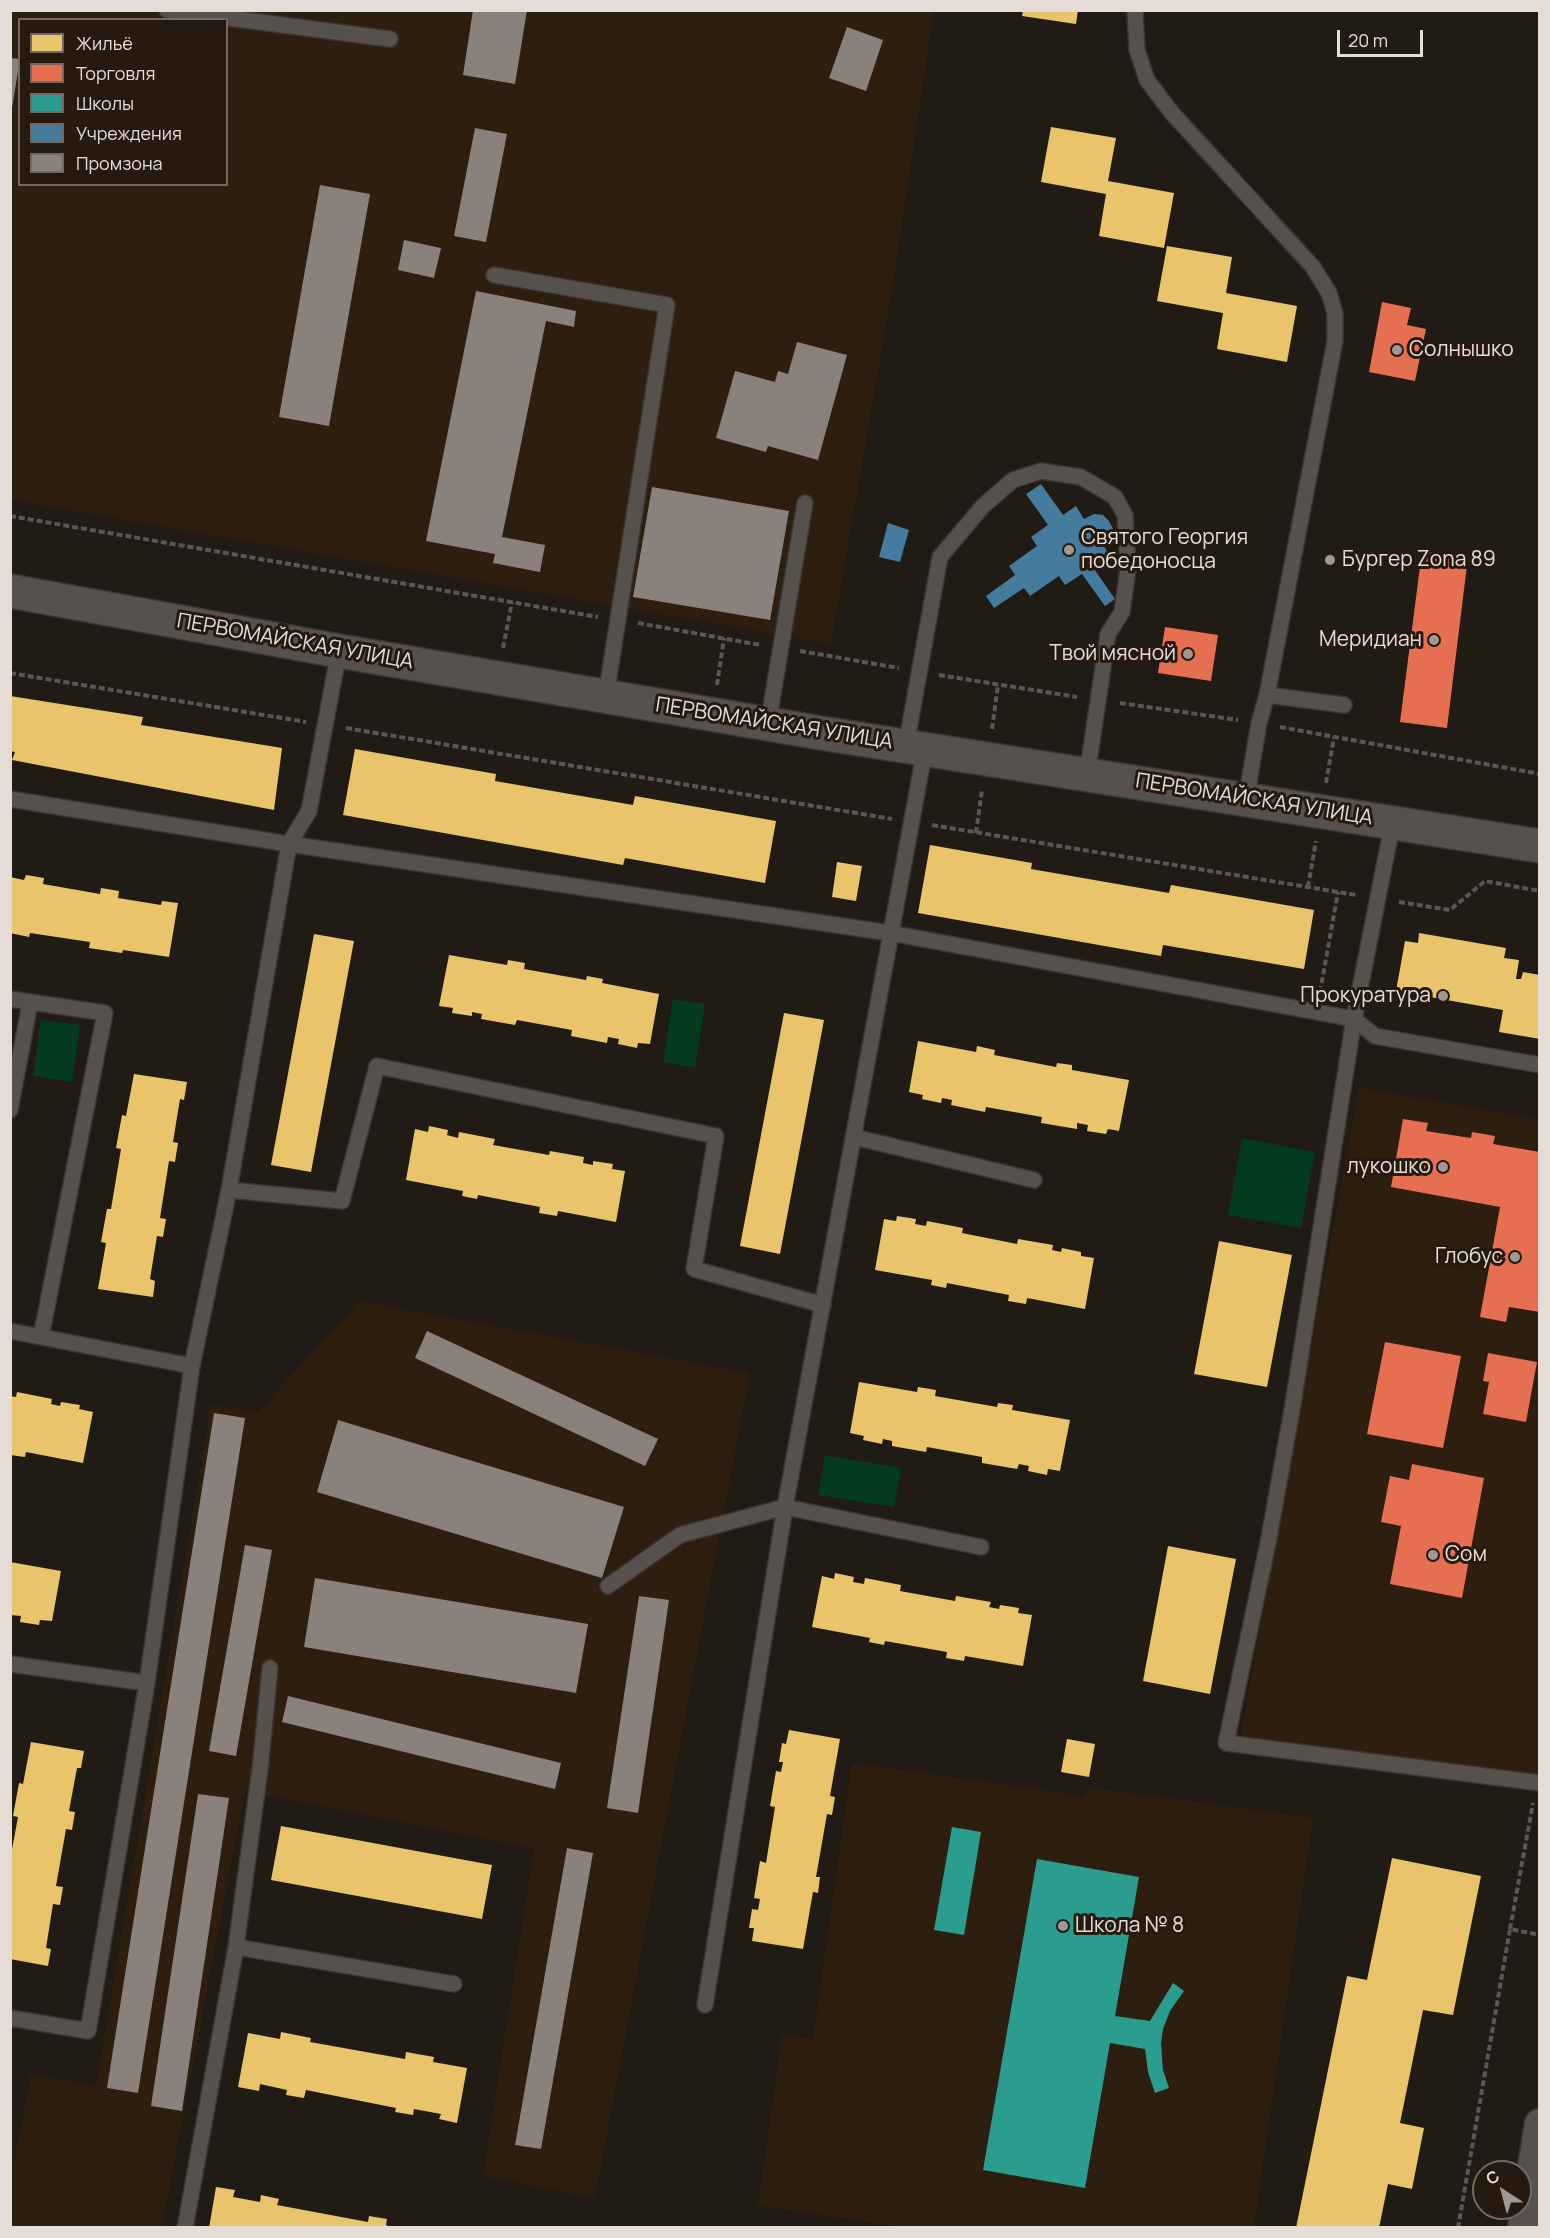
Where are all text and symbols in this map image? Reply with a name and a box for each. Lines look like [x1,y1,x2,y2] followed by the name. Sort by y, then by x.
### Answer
[18,18,228,186] legend
[1340,18,1426,56] scale bar
[1348,28,1388,52] text: 20 m
[76,31,133,55] text: Жильё
[76,61,155,85] text: Торговля
[76,91,134,115] text: Школы
[76,121,182,145] text: Учреждения
[76,151,163,175] text: Промзона
[1409,337,1514,363] place label: Солнышко
[1390,343,1404,357] marker: Солнышко
[1081,525,1248,575] place label: Святого Георгия победоносца
[1062,543,1076,557] marker: Святого Георгия победоносца
[1342,547,1496,573] place label: Бургер Zona 89
[1323,553,1337,567] marker: Бургер Zona 89
[175,609,415,675] street label: ПЕРВОМАЙСКАЯ УЛИЦА
[1319,627,1422,653] place label: Меридиан
[1427,633,1441,647] marker: Меридиан
[1049,641,1176,667] place label: Твой мясной
[1181,647,1195,661] marker: Твой мясной
[654,693,894,755] street label: ПЕРВОМАЙСКАЯ УЛИЦА
[1134,769,1374,831] street label: ПЕРВОМАЙСКАЯ УЛИЦА
[1300,983,1431,1009] place label: Прокуратура
[1436,989,1450,1003] marker: Прокуратура
[1347,1154,1431,1180] place label: лукошко
[1436,1160,1450,1174] marker: лукошко
[1435,1244,1503,1270] place label: Глобус
[1508,1250,1522,1264] marker: Глобус
[1445,1542,1487,1568] place label: Сом
[1426,1548,1440,1562] marker: Сом
[1075,1913,1184,1939] place label: Школа № 8
[1056,1919,1070,1933] marker: Школа № 8
[1472,2160,1532,2220] north arrow
[1481,2165,1504,2189] text: С

